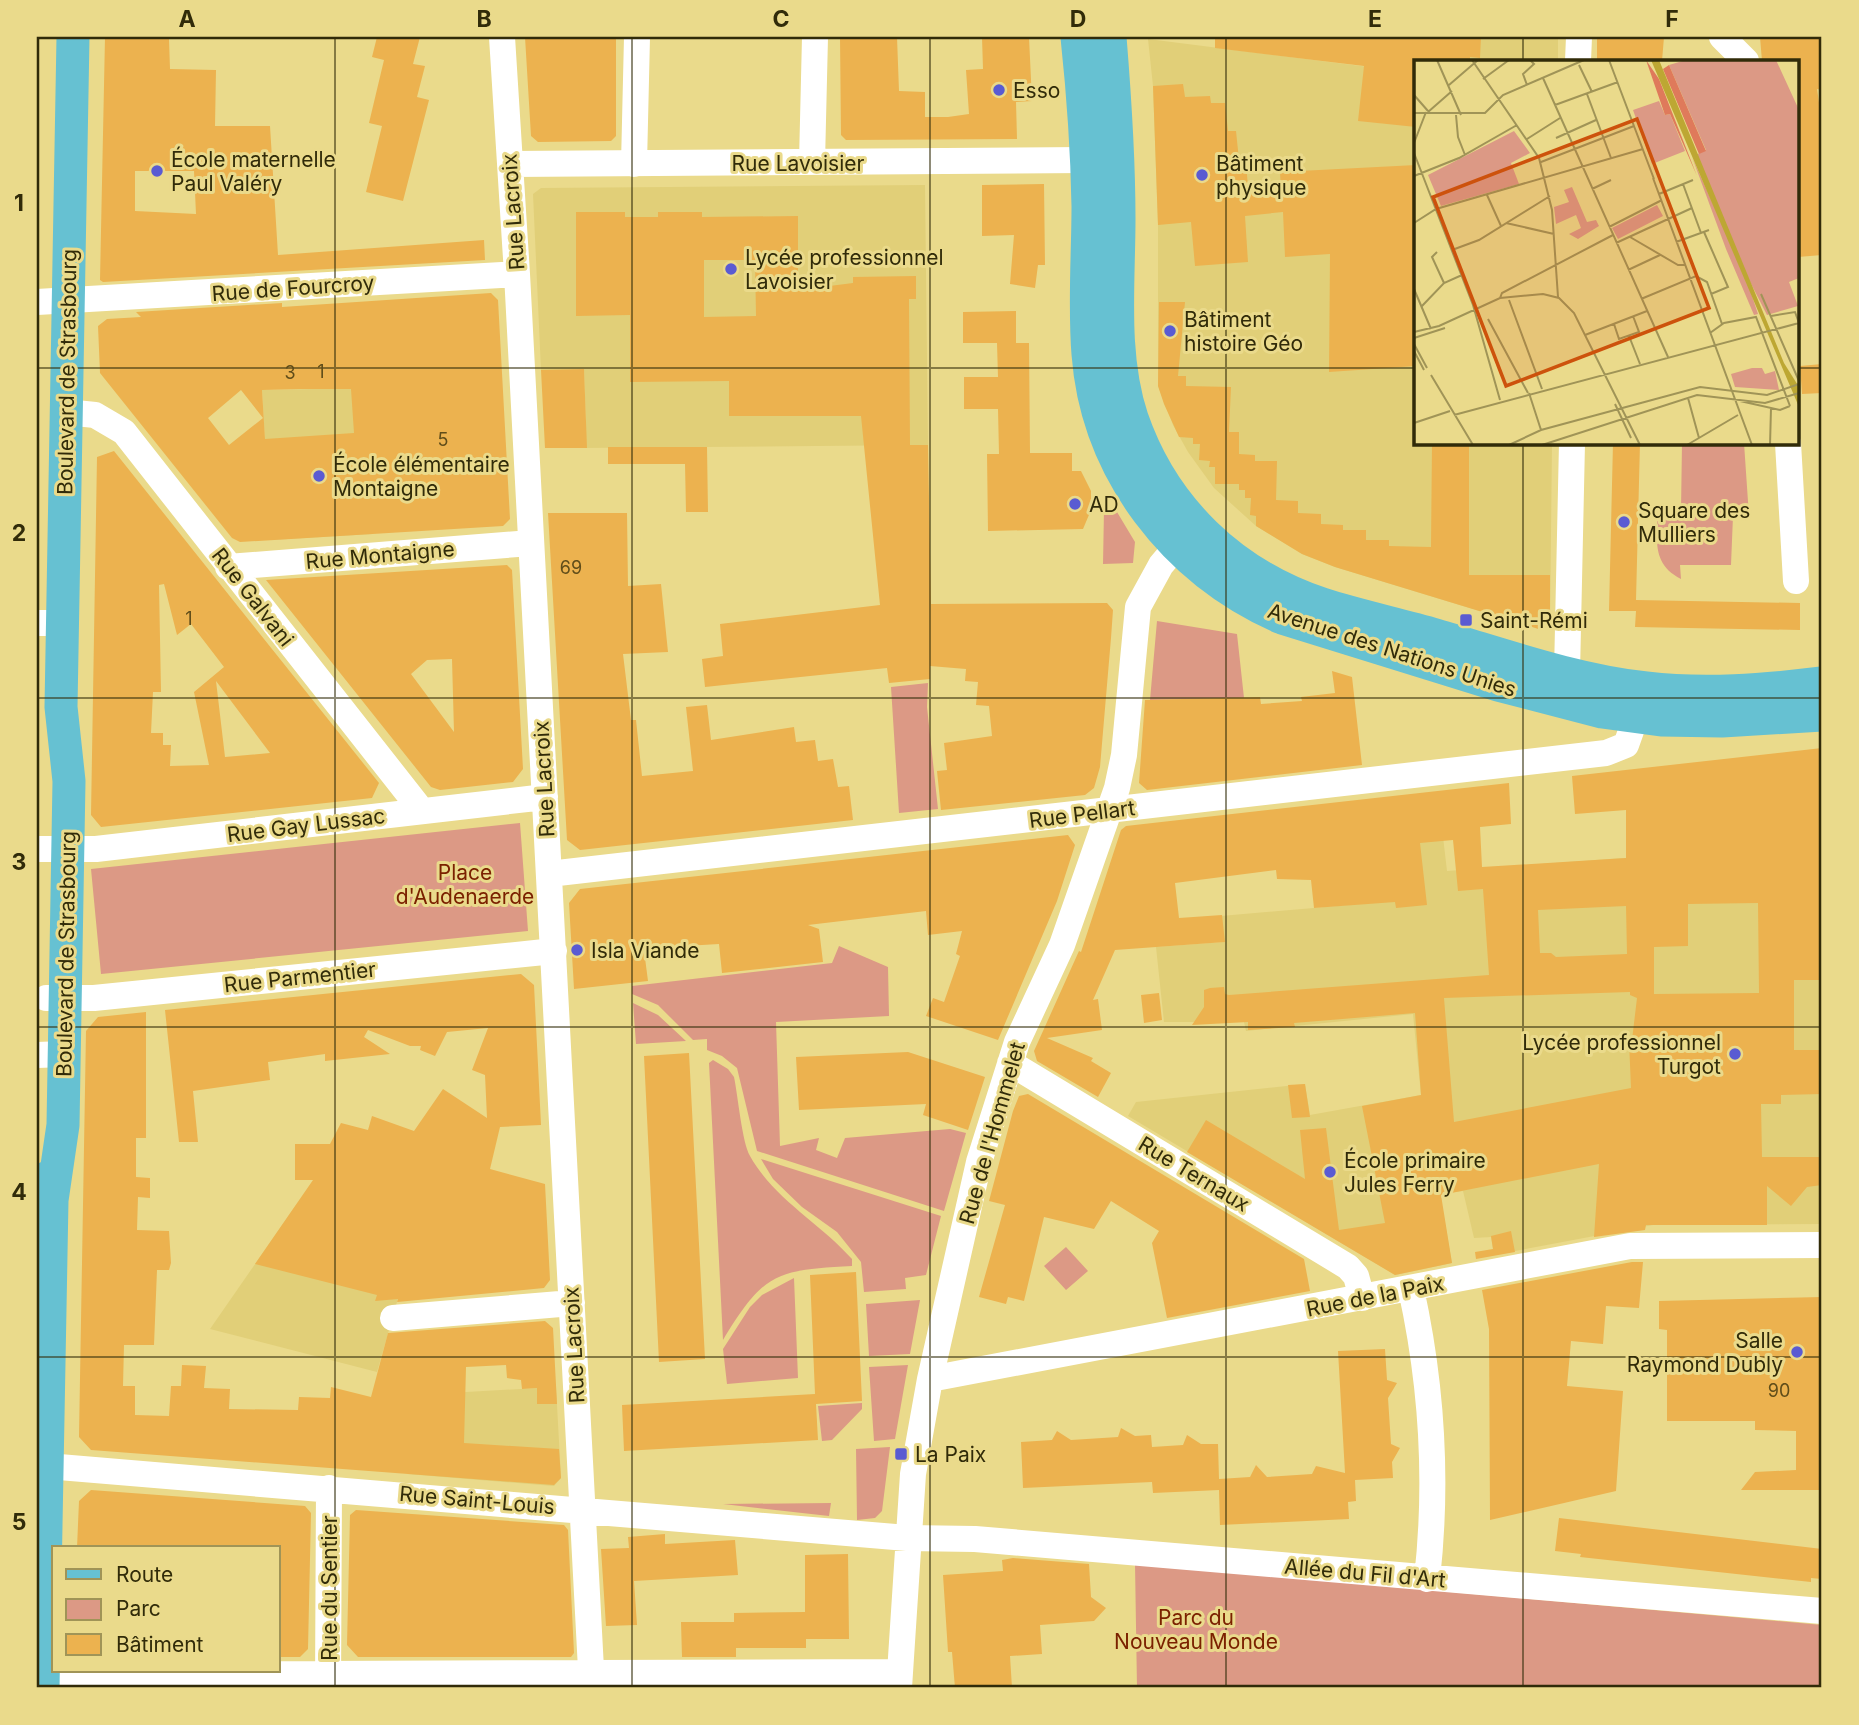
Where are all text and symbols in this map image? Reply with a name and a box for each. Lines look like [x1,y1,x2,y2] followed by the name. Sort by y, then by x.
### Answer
[178,5,196,33] text: A
[476,5,492,33] text: B
[772,5,790,33] text: C
[1070,5,1086,33] text: D
[1368,5,1382,33] text: E
[1665,5,1679,33] text: F
[1414,60,1800,444] inset map
[1013,78,1060,103] place label: Esso
[991,82,1007,98] marker: Esso
[171,146,336,196] place label: École maternelle Paul Valéry
[732,151,865,176] street label: Rue Lavoisier
[1216,151,1306,200] place label: Bâtiment physique
[496,153,530,271] street label: Rue Lacroix
[149,163,165,179] marker: École maternelle Paul Valéry
[1194,167,1210,183] marker: Bâtiment physique
[14,189,24,217] text: 1
[745,245,944,294] place label: Lycée professionnel Lavoisier
[52,249,82,495] street label: Boulevard de Strasbourg
[723,261,739,277] marker: Lycée professionnel Lavoisier
[211,270,375,306] street label: Rue de Fourcroy
[1184,307,1303,356] place label: Bâtiment histoire Géo
[1162,323,1178,339] marker: Bâtiment histoire Géo
[317,361,325,382] house number: 1
[284,362,296,383] house number: 3
[438,429,448,450] house number: 5
[333,451,510,501] place label: École élémentaire Montaigne
[311,468,327,484] marker: École élémentaire Montaigne
[1089,492,1119,517] place label: AD
[1067,496,1083,512] marker: AD
[1638,498,1750,547] place label: Square des Mulliers
[1616,514,1632,530] marker: Square des Mulliers
[12,519,26,547] text: 2
[304,536,456,574] street label: Rue Montaigne
[207,543,299,651] street label: Rue Galvani
[560,557,582,578] house number: 69
[1265,598,1519,702] street label: Avenue des Nations Unies
[185,608,193,629] house number: 1
[1480,608,1588,633] place label: Saint-Rémi
[1458,612,1474,628] marker: Saint-Rémi
[528,720,560,838] street label: Rue Lacroix
[1028,795,1137,833] street label: Rue Pellart
[225,803,387,847] street label: Rue Gay Lussac
[51,831,81,1077] street label: Boulevard de Strasbourg
[12,848,26,876] text: 3
[396,860,534,909] park label: Place d'Audenaerde
[591,938,699,963] place label: Isla Viande
[569,942,585,958] marker: Isla Viande
[223,957,377,997] street label: Rue Parmentier
[1522,1030,1721,1079] place label: Lycée professionnel Turgot
[954,1039,1030,1227] street label: Rue de l'Hommelet
[1727,1046,1743,1062] marker: Lycée professionnel Turgot
[1134,1131,1254,1217] street label: Rue Ternaux
[1344,1147,1486,1197] place label: École primaire Jules Ferry
[1322,1164,1338,1180] marker: École primaire Jules Ferry
[11,1178,27,1206] text: 4
[1304,1270,1446,1322] street label: Rue de la Paix
[558,1286,590,1404] street label: Rue Lacroix
[1627,1328,1783,1377] place label: Salle Raymond Dubly
[1789,1344,1805,1360] marker: Salle Raymond Dubly
[1768,1380,1790,1401] house number: 90
[915,1442,986,1467] place label: La Paix
[893,1446,909,1462] marker: La Paix
[398,1481,556,1519] street label: Rue Saint-Louis
[12,1508,26,1536] text: 5
[317,1515,342,1661] street label: Rue du Sentier
[52,1546,280,1672] legend
[1283,1553,1447,1593] street label: Allée du Fil d'Art
[116,1562,173,1587] text: Route
[116,1596,161,1621] text: Parc
[1114,1605,1278,1654] park label: Parc du Nouveau Monde
[116,1632,204,1657] text: Bâtiment

